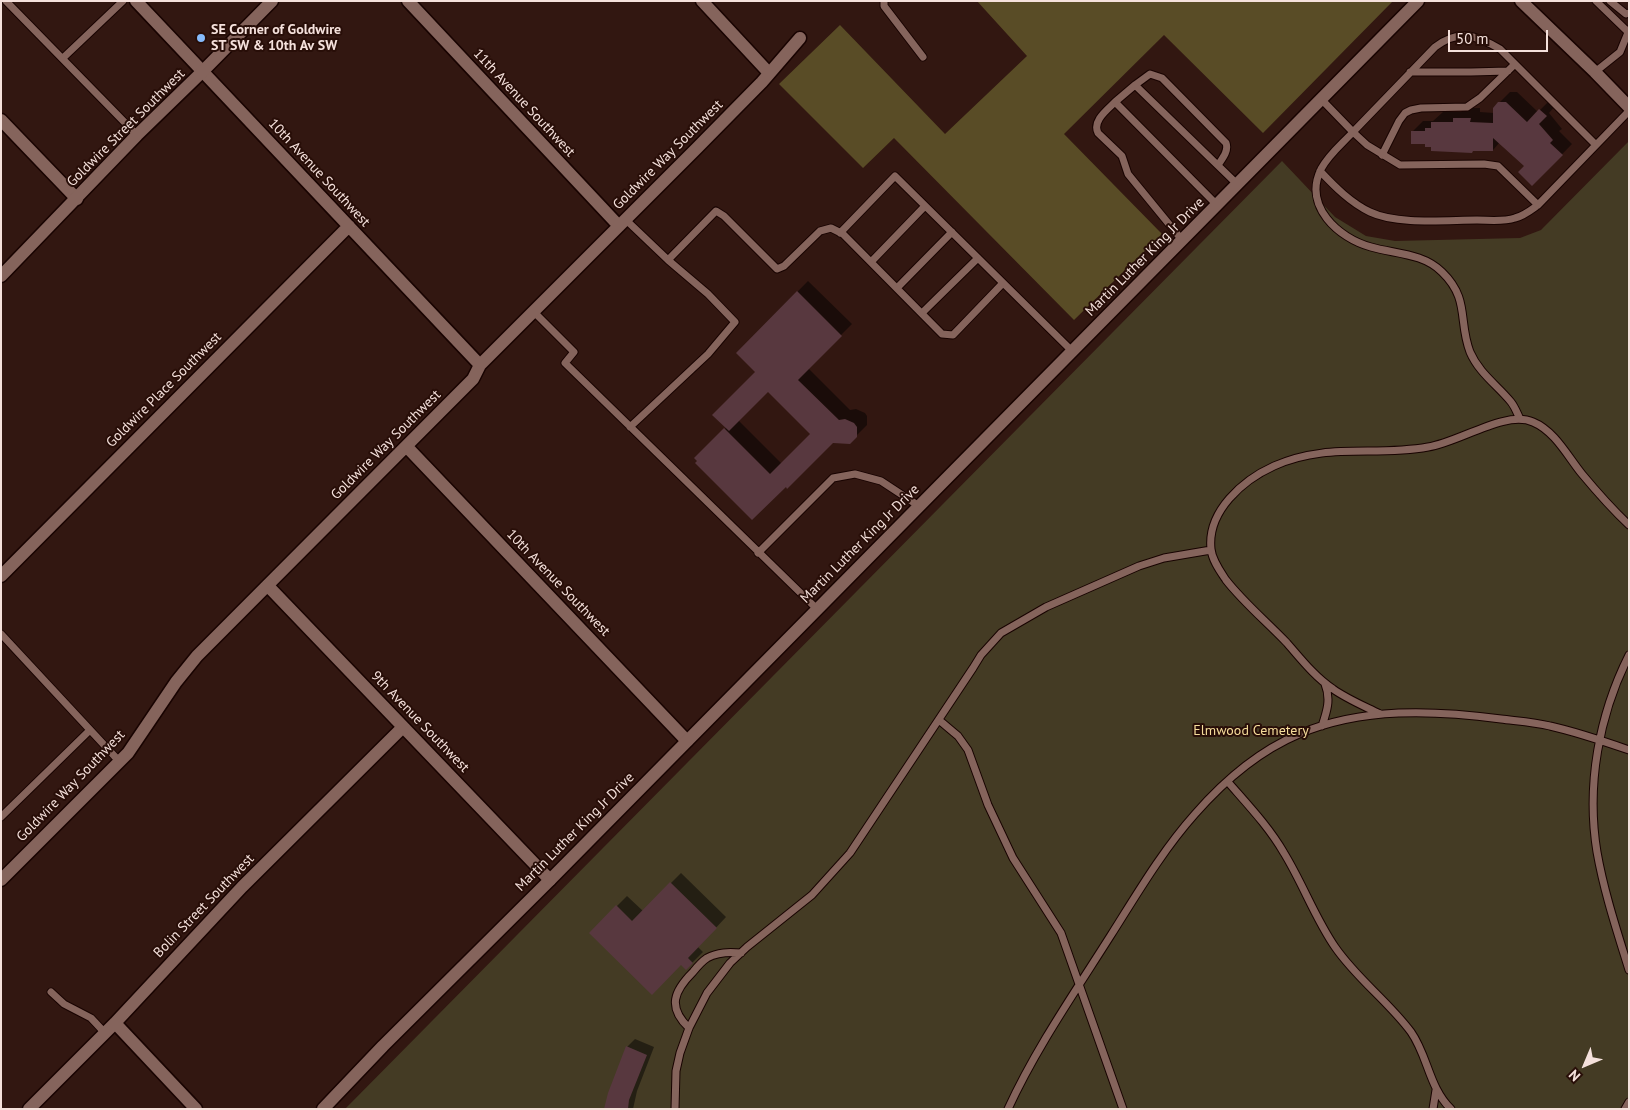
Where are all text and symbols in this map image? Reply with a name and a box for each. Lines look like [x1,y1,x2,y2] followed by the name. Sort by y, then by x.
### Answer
[1450,20,1550,52] scale bar
[211,22,341,54] place label: SE Corner of Goldwire ST SW & 10th Av SW
[1456,29,1489,48] text: 50 m
[195,32,207,44] marker: SE Corner of Goldwire ST SW & 10th Av SW
[470,45,578,161] street label: 11th Avenue Southwest
[64,66,188,190] street label: Goldwire Street Southwest
[610,97,726,213] street label: Goldwire Way Southwest
[265,115,373,231] street label: 10th Avenue Southwest
[1082,194,1208,320] street label: Martin Luther King Jr Drive
[103,329,225,451] street label: Goldwire Place Southwest
[328,387,444,503] street label: Goldwire Way Southwest
[797,481,923,607] street label: Martin Luther King Jr Drive
[503,526,613,640] street label: 10th Avenue Southwest
[367,668,473,776] street label: 9th Avenue Southwest
[1193,723,1309,739] park label: Elmwood Cemetery
[13,727,129,845] street label: Goldwire Way Southwest
[512,769,638,895] street label: Martin Luther King Jr Drive
[150,851,258,961] street label: Bolin Street Southwest
[1560,1040,1610,1090] north arrow
[1565,1066,1584,1085] text: N

